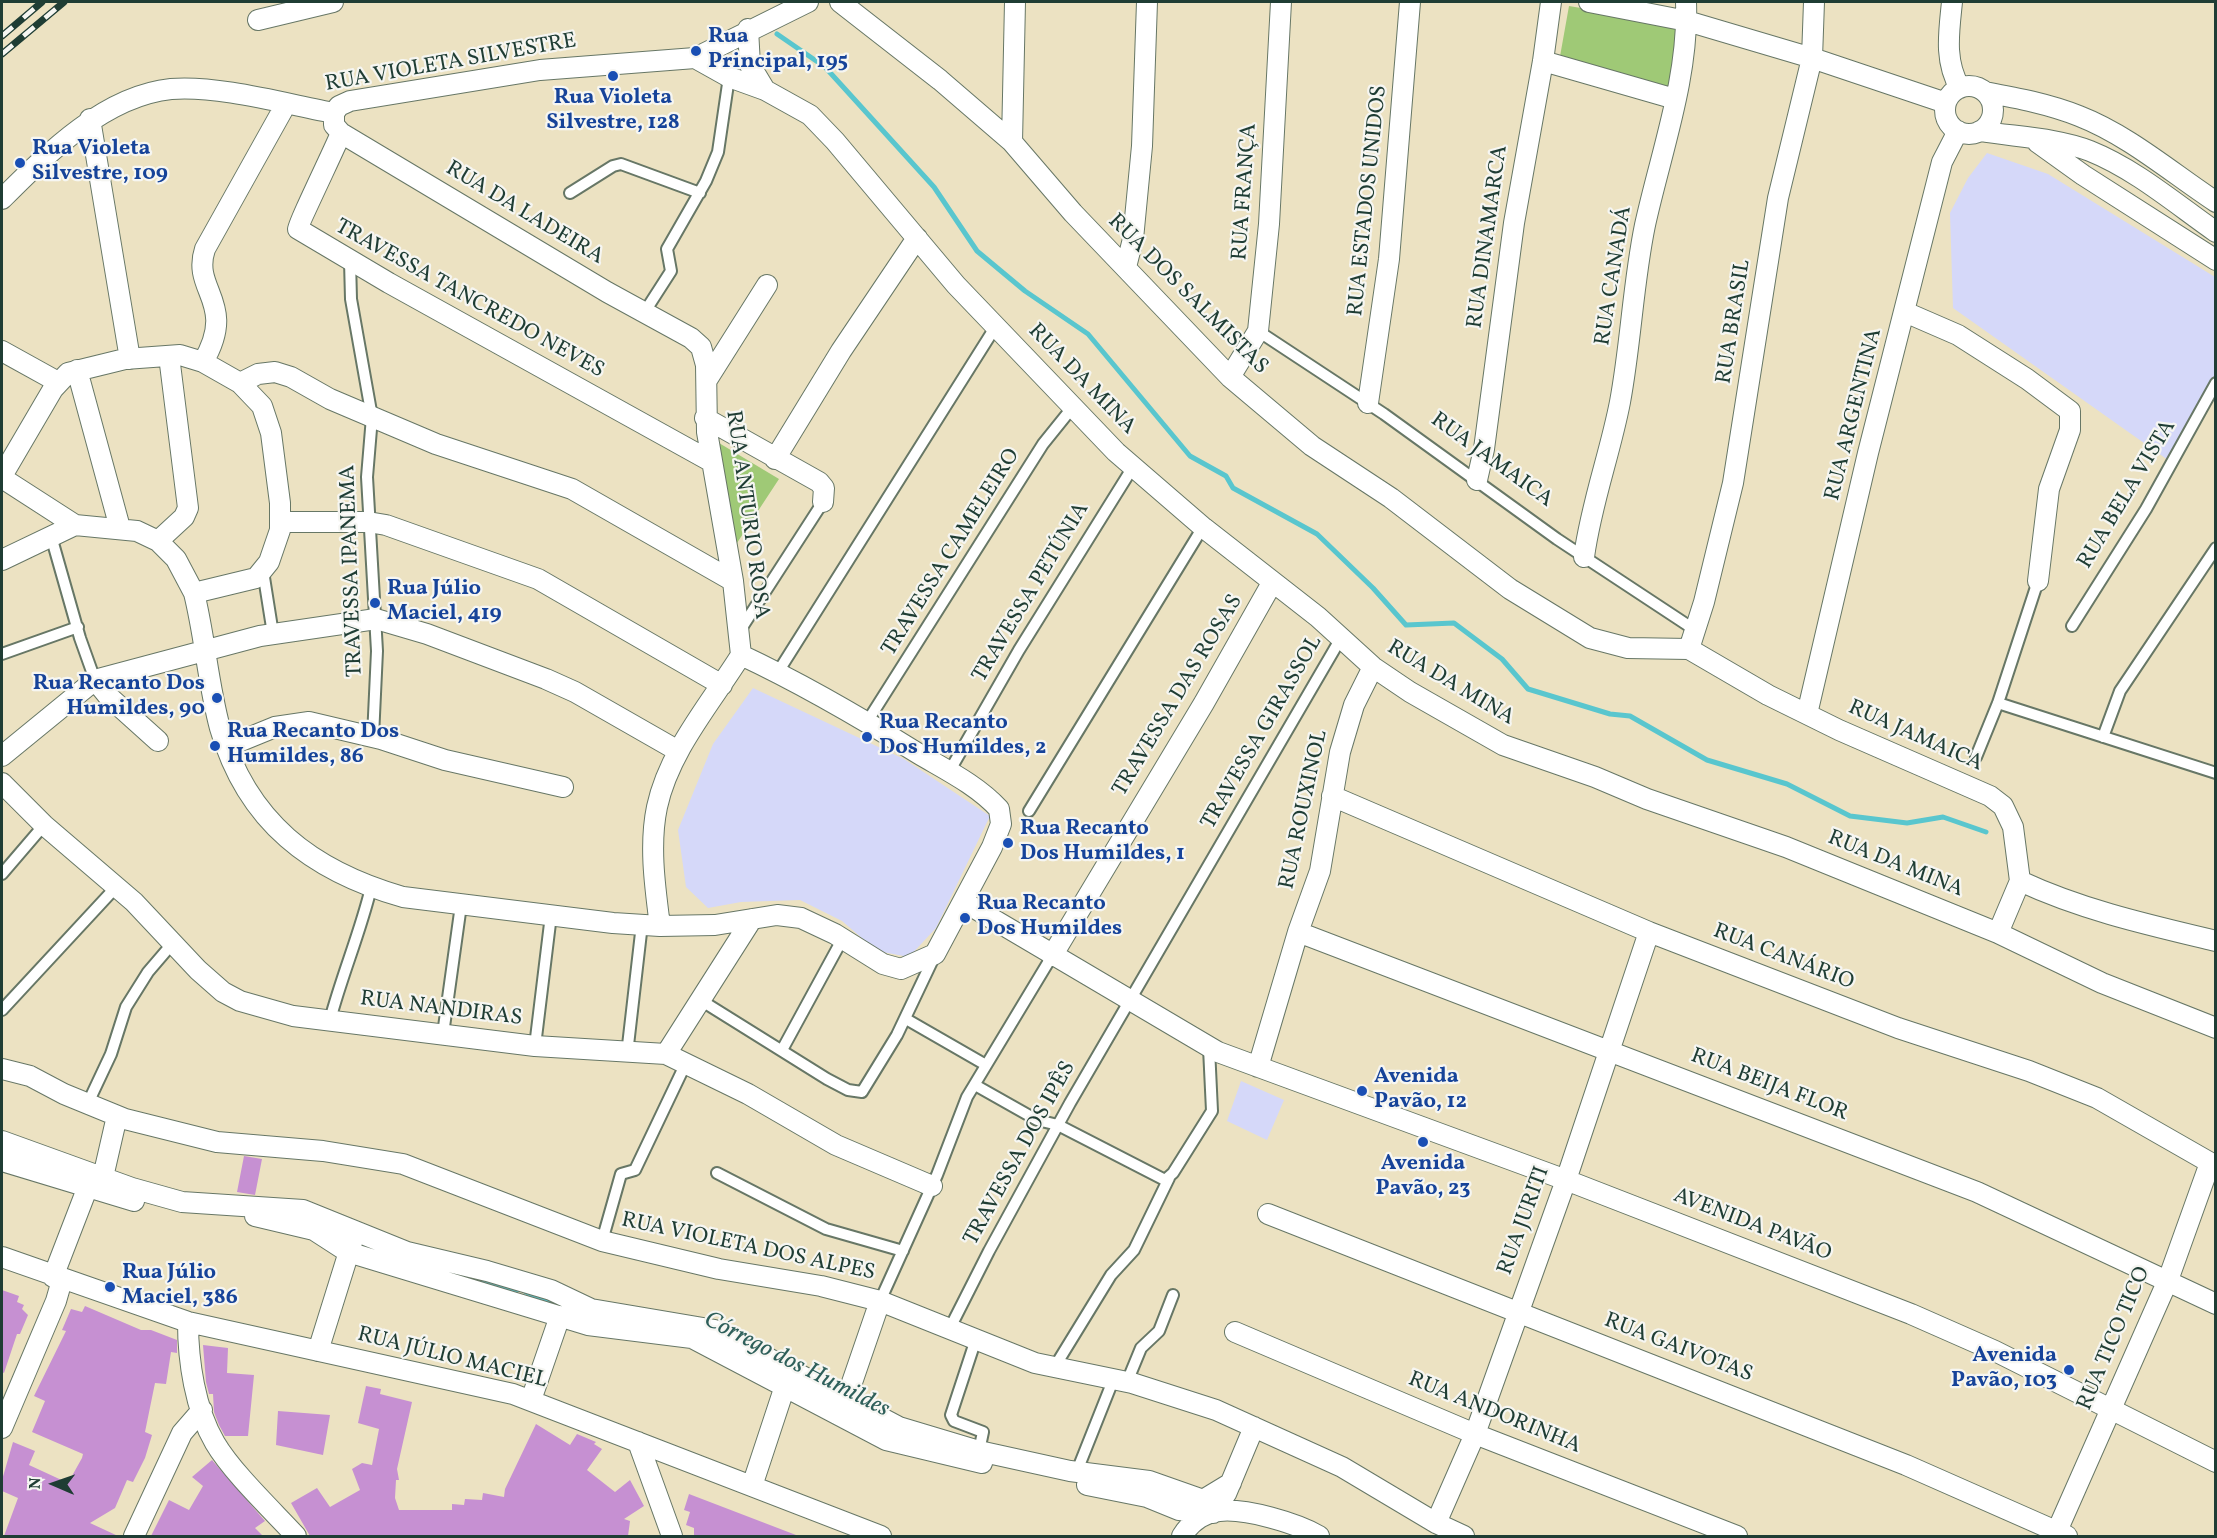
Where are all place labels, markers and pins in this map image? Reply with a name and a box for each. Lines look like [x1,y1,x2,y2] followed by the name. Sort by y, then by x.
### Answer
[708,25,848,76] place label: Rua Principal, 195
[689,44,703,58] marker: Rua Principal, 195
[606,69,620,83] marker: Rua Violeta Silvestre, 128
[546,86,680,138] place label: Rua Violeta Silvestre, 128
[32,137,168,188] place label: Rua Violeta Silvestre, 109
[13,156,27,170] marker: Rua Violeta Silvestre, 109
[387,577,502,628] place label: Rua Júlio Maciel, 419
[368,596,382,610] marker: Rua Júlio Maciel, 419
[33,672,205,724] place label: Rua Recanto Dos Humildes, 90
[210,691,224,705] marker: Rua Recanto Dos Humildes, 90
[879,711,1046,762] place label: Rua Recanto Dos Humildes, 2
[227,720,399,772] place label: Rua Recanto Dos Humildes, 86
[860,730,874,744] marker: Rua Recanto Dos Humildes, 2
[208,739,222,753] marker: Rua Recanto Dos Humildes, 86
[1020,817,1185,868] place label: Rua Recanto Dos Humildes, 1
[1001,836,1015,850] marker: Rua Recanto Dos Humildes, 1
[977,892,1122,944] place label: Rua Recanto Dos Humildes
[958,911,972,925] marker: Rua Recanto Dos Humildes
[1374,1065,1467,1116] place label: Avenida Pavão, 12
[1355,1084,1369,1098] marker: Avenida Pavão, 12
[1416,1135,1430,1149] marker: Avenida Pavão, 23
[1376,1152,1470,1204] place label: Avenida Pavão, 23
[122,1261,238,1312] place label: Rua Júlio Maciel, 386
[103,1280,117,1294] marker: Rua Júlio Maciel, 386
[1951,1344,2057,1396] place label: Avenida Pavão, 103
[2062,1363,2076,1377] marker: Avenida Pavão, 103

